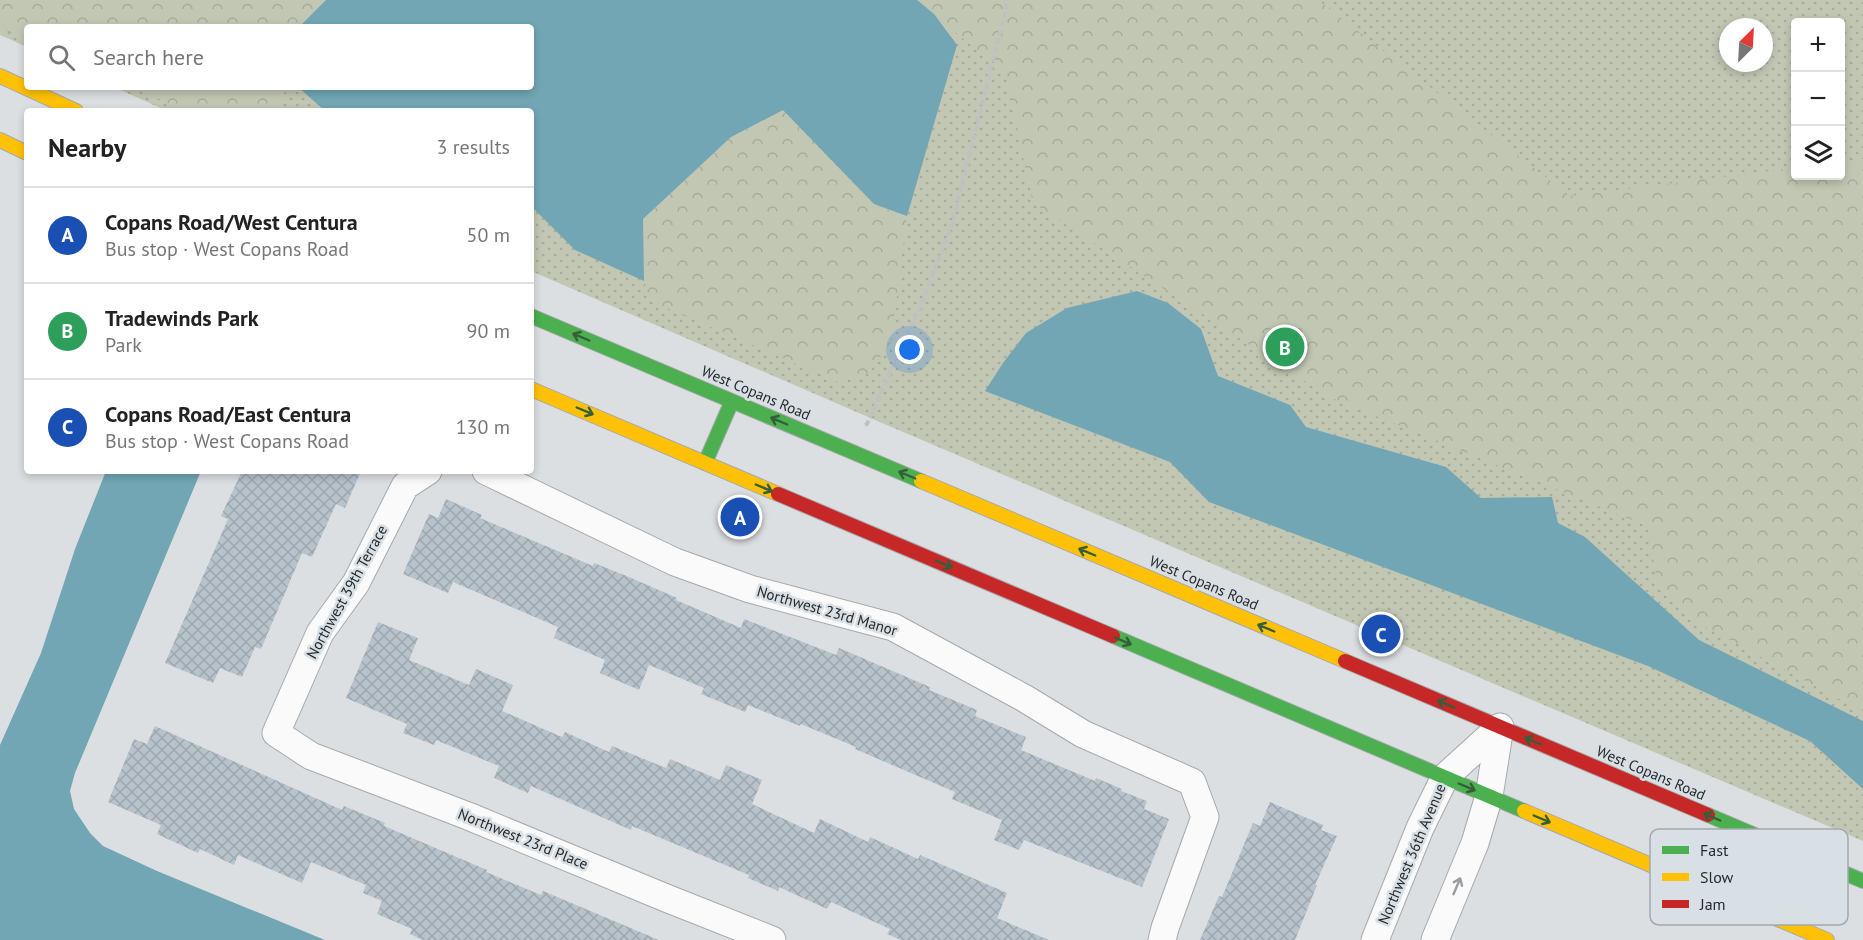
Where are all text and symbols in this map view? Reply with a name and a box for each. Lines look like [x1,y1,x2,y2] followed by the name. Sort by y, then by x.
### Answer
[1719,18,1773,72] north arrow
[1791,18,1845,180] map controls
[1791,18,1845,72] button: +
[24,24,534,90] search box
[45,41,78,74] icon: search
[93,43,204,71] text: Search here
[1791,72,1845,126] button: −
[1791,126,1845,180] button: layers
[48,131,126,164] text: Nearby
[437,134,510,160] text: 3 results
[105,208,358,236] text: Copans Road/West Centura
[61,222,74,248] text: A
[467,222,510,248] text: 50 m
[105,236,349,262] text: Bus stop · West Copans Road
[105,304,259,332] text: Tradewinds Park
[62,318,73,344] text: B
[467,318,510,344] text: 90 m
[1266,324,1304,370] pin: B
[572,331,590,342] one-way arrow
[105,332,142,358] text: Park
[895,335,924,364] your location
[699,361,814,424] street label: West Copans Road
[105,400,351,428] text: Copans Road/East Centura
[576,407,594,418] one-way arrow
[62,414,73,440] text: C
[456,414,510,440] text: 130 m
[771,415,789,426] one-way arrow
[105,428,349,454] text: Bus stop · West Copans Road
[899,469,917,481] one-way arrow
[755,483,773,494] one-way arrow
[720,494,760,540] pin: A
[302,522,391,662] street label: Northwest 39th Terrace
[1078,546,1096,557] one-way arrow
[1147,551,1262,614] street label: West Copans Road
[934,559,952,570] one-way arrow
[755,581,899,640] street label: Northwest 23rd Manor
[1362,612,1400,656] pin: C
[1258,622,1276,633] one-way arrow
[1114,636,1132,647] one-way arrow
[1437,698,1455,709] one-way arrow
[1524,735,1543,746] one-way arrow
[1594,741,1709,804] street label: West Copans Road
[1373,781,1450,927] street label: Northwest 36th Avenue
[1457,782,1475,793] one-way arrow
[455,804,591,873] street label: Northwest 23rd Place
[1704,811,1722,822] one-way arrow
[1533,814,1551,825] one-way arrow
[1650,829,1848,925] legend
[1700,840,1729,860] text: Fast
[1700,867,1734,887] text: Slow
[1452,877,1463,896] one-way arrow
[1699,894,1726,914] text: Jam

